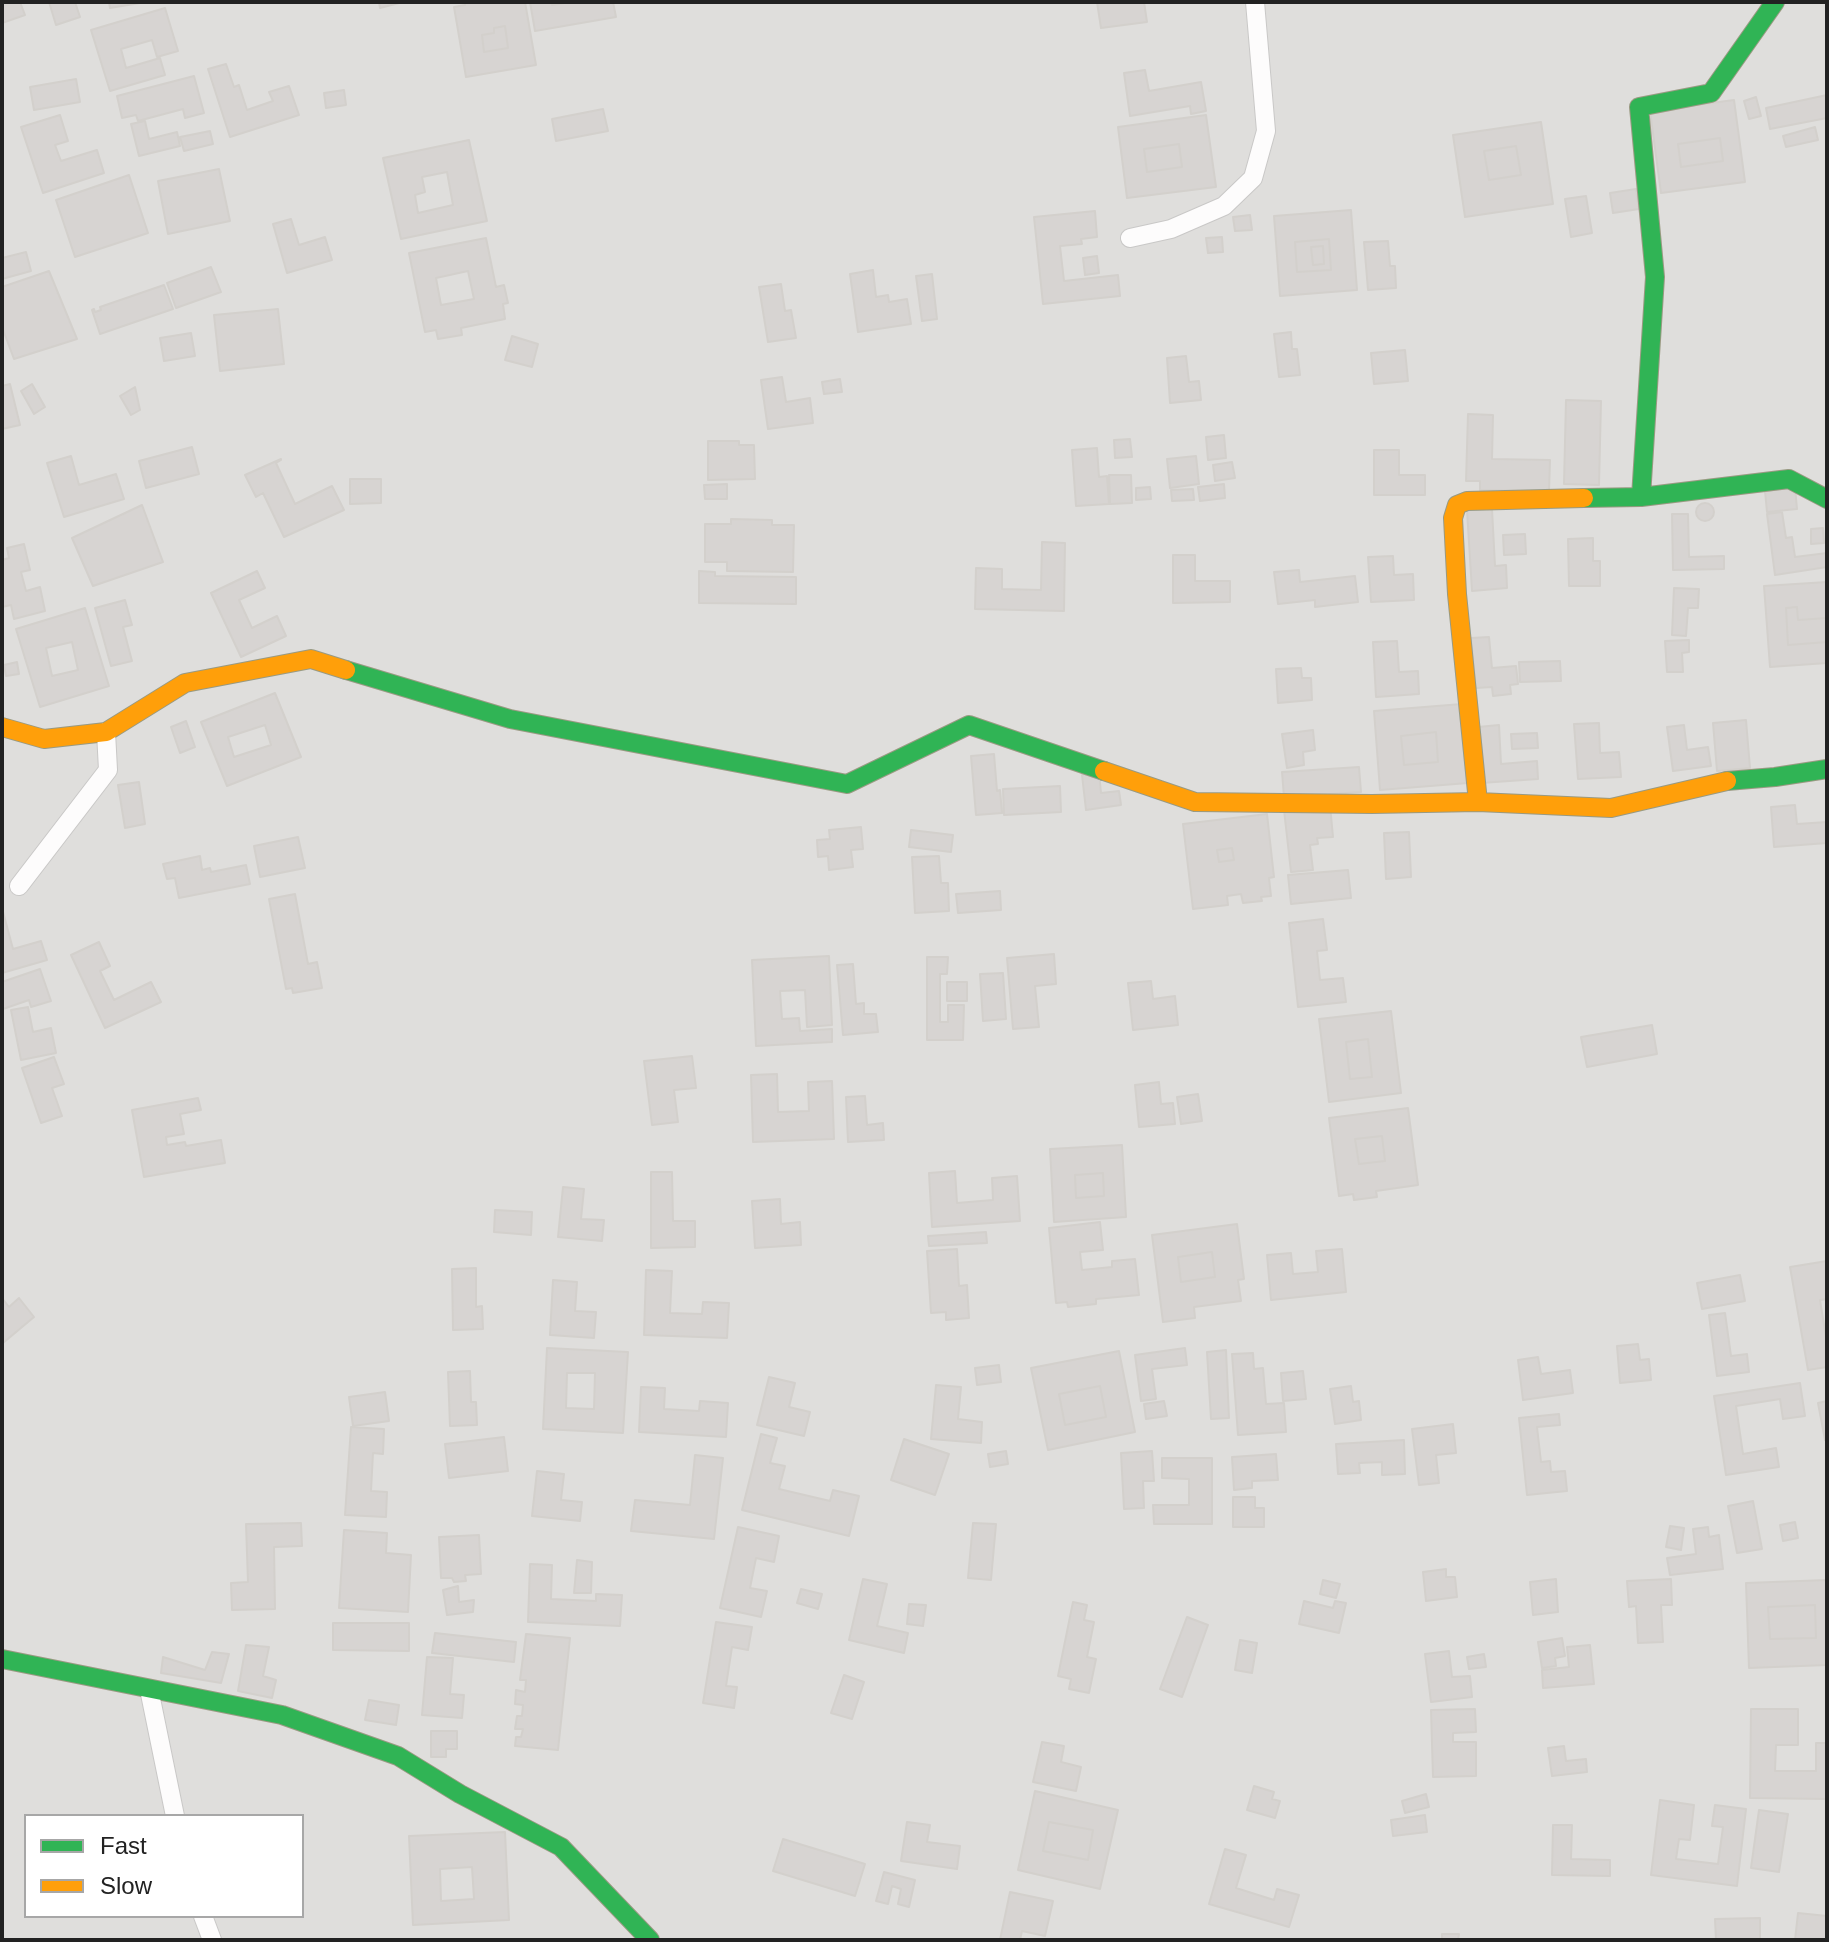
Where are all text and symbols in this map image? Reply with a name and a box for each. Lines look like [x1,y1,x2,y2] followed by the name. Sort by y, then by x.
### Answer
[24,1814,304,1918] legend
[100,1832,147,1859] text: Fast
[100,1872,152,1899] text: Slow

